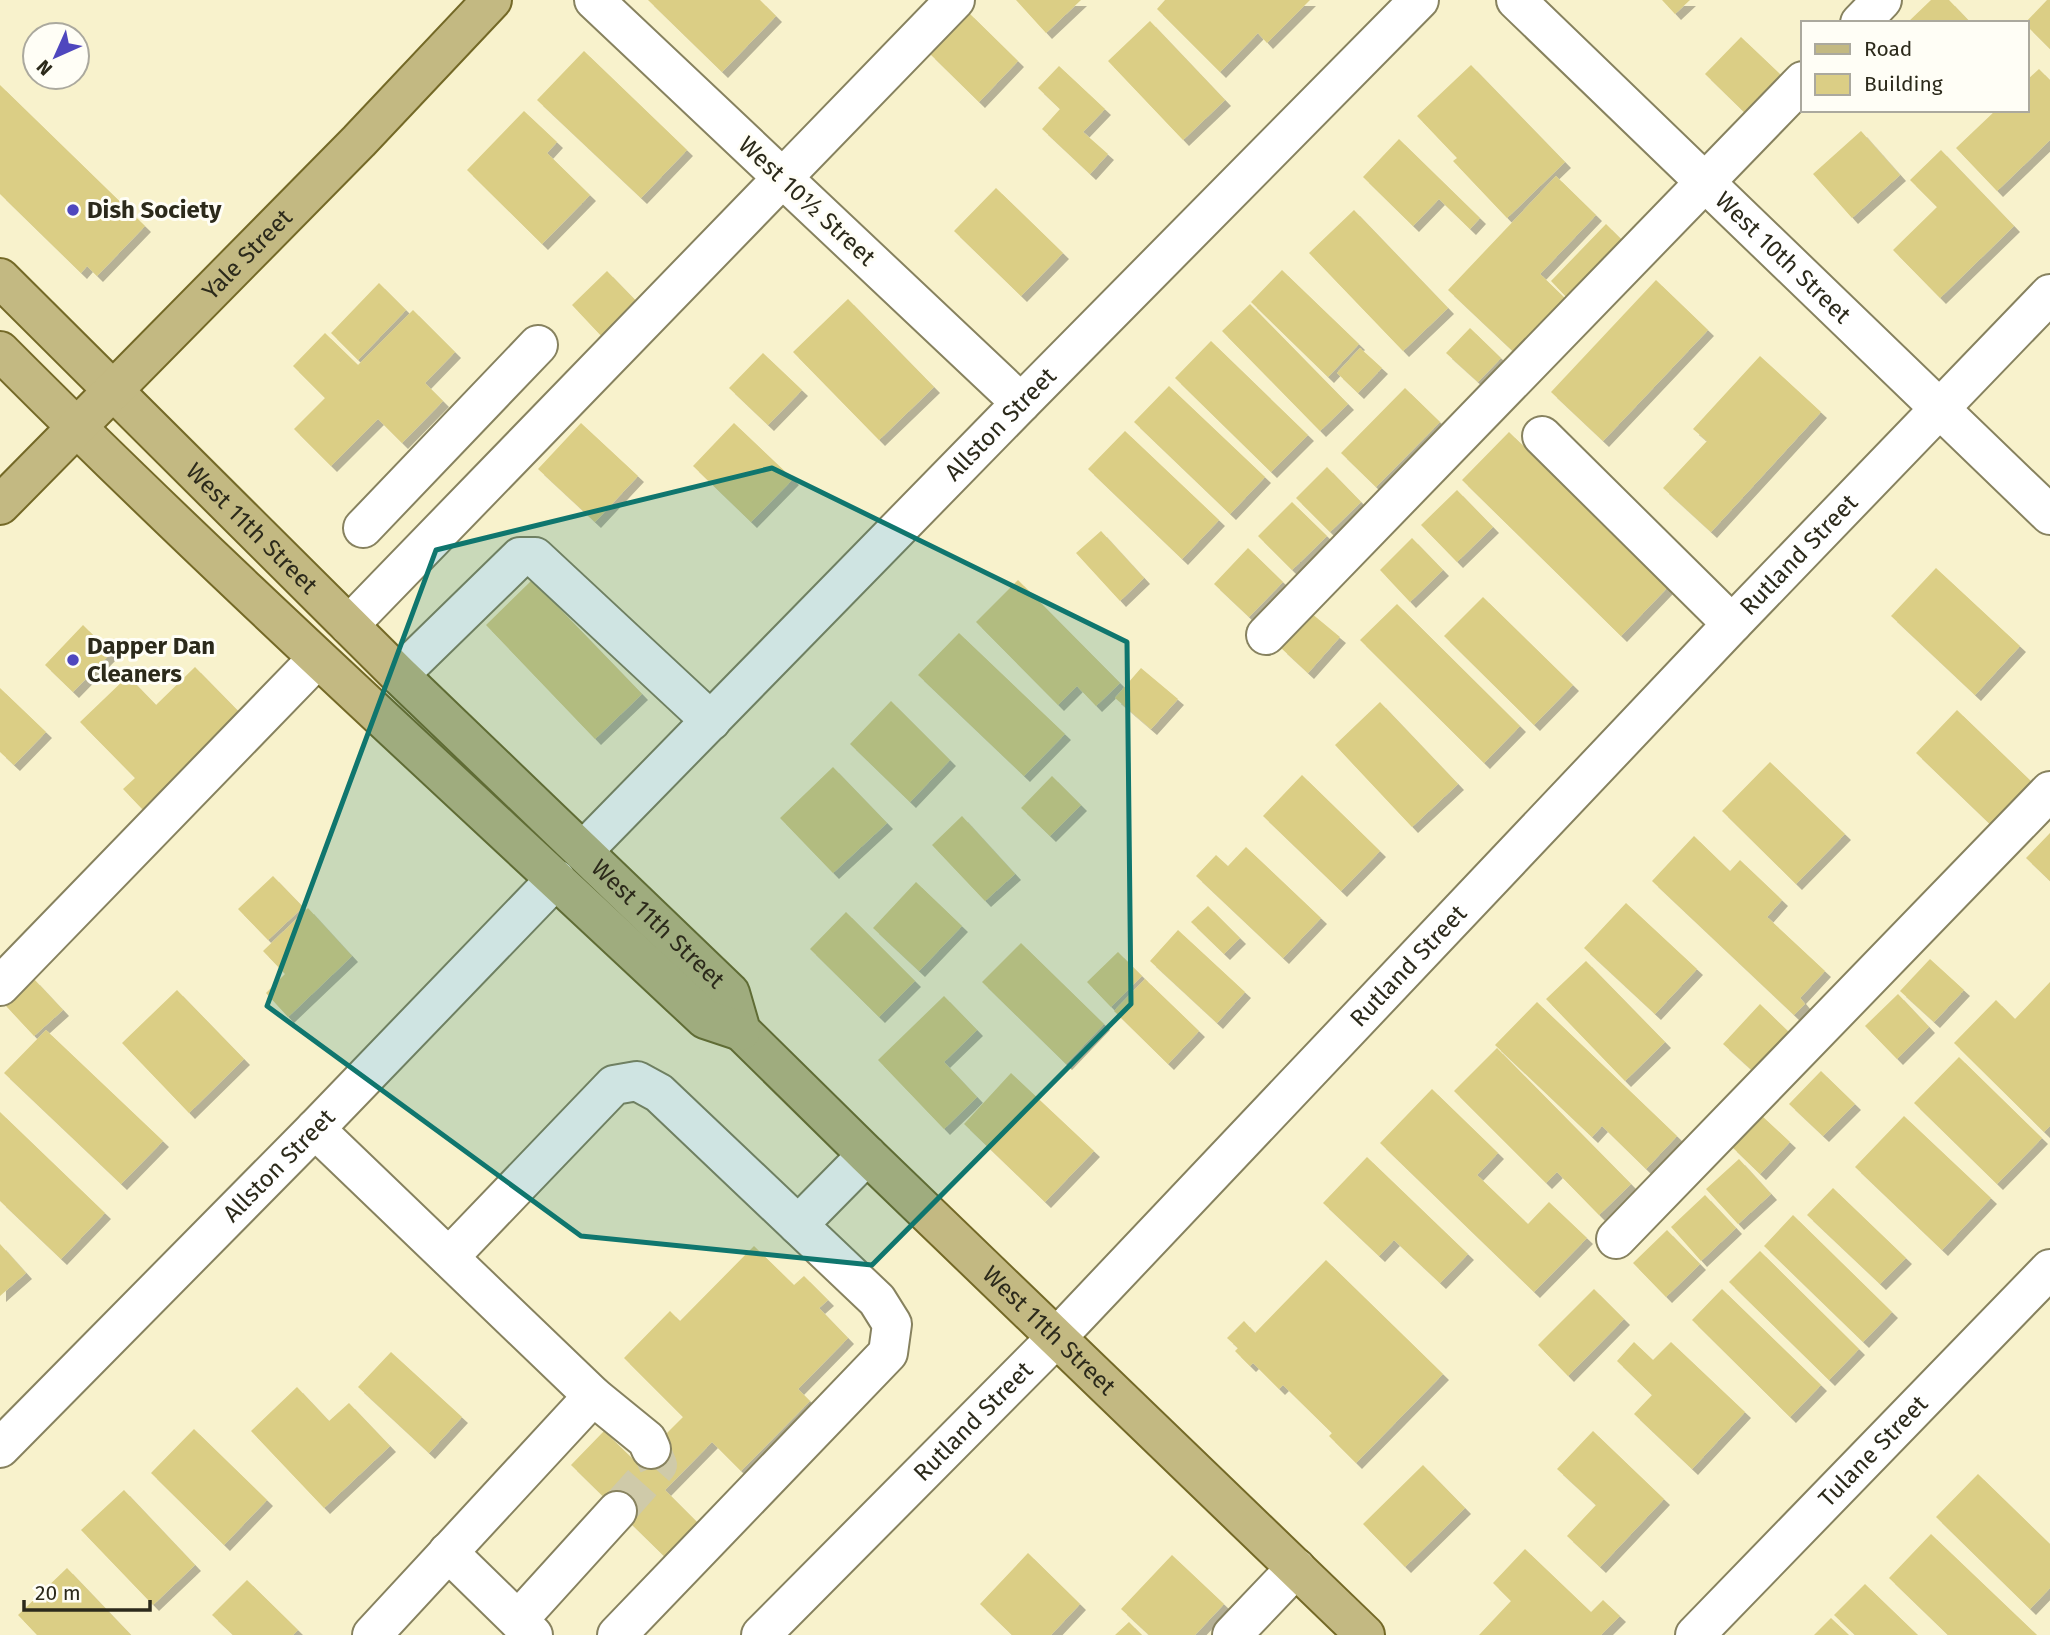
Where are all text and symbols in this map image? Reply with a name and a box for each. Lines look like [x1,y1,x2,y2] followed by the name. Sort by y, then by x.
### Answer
[21,21,91,91] north arrow
[1801,21,2029,112] legend
[1864,36,1912,62] text: Road
[32,55,57,80] text: N
[1864,71,1943,97] text: Building
[733,131,881,272] street label: West 10½ Street
[1710,186,1857,329] street label: West 10th Street
[87,196,222,224] place label: Dish Society
[65,202,81,218] marker: Dish Society
[197,203,298,305] street label: Yale Street
[939,362,1062,486] street label: Allston Street
[180,457,323,600] street label: West 11th Street
[1734,488,1863,621] street label: Rutland Street
[87,632,215,688] place label: Dapper Dan Cleaners
[65,652,81,668] marker: Dapper Dan Cleaners
[586,854,731,994] street label: West 11th Street
[1344,899,1473,1033] street label: Rutland Street
[217,1103,341,1228] street label: Allston Street
[977,1260,1122,1401] street label: West 11th Street
[908,1356,1039,1487] street label: Rutland Street
[1813,1390,1934,1513] street label: Tulane Street
[24,1568,150,1612] scale bar
[35,1580,81,1606] text: 20 m

